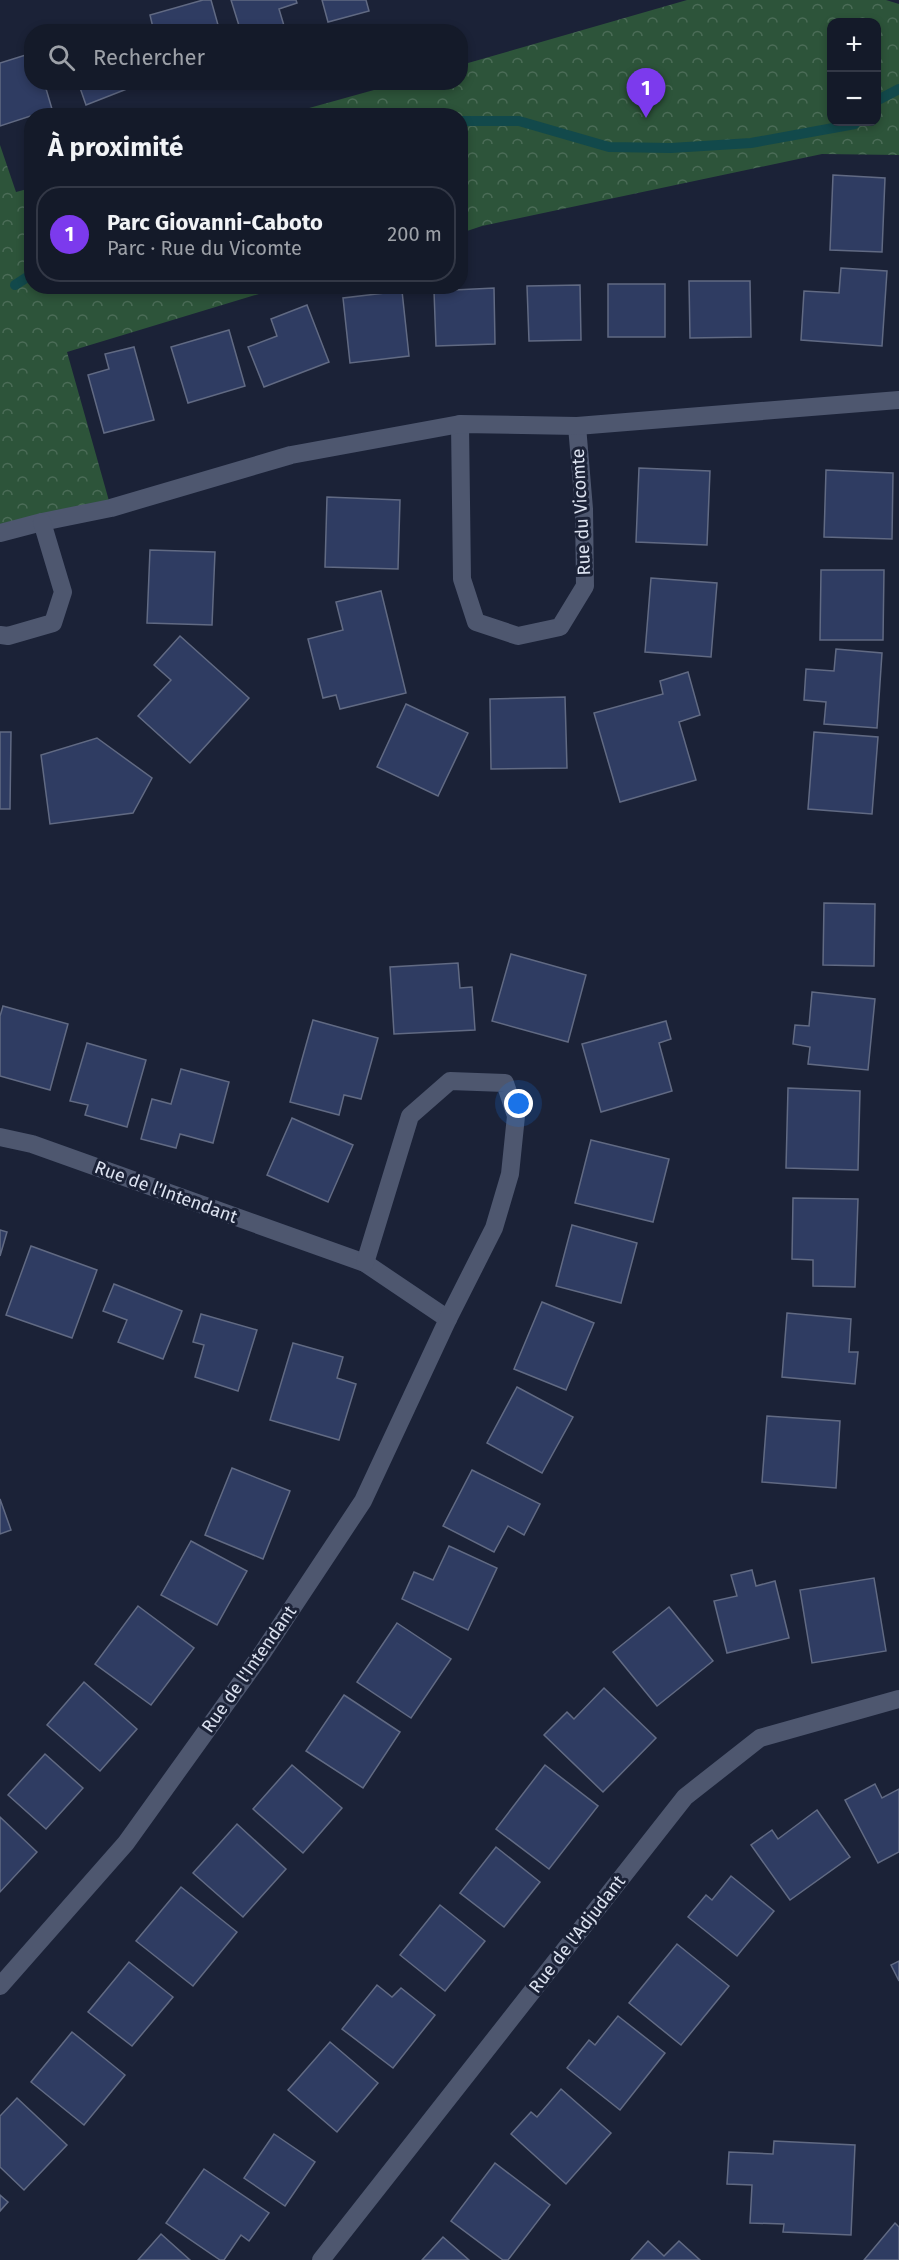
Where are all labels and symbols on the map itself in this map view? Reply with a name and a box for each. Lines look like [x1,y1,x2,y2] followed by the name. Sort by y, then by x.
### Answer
[626,68,666,118] pin: 1
[567,448,595,576] street label: Rue du Vicomte
[504,1089,533,1118] your location
[92,1156,241,1228] street label: Rue de l'Intendant
[197,1601,301,1737] street label: Rue de l'Intendant
[524,1870,630,1997] street label: Rue de l'Adjudant

